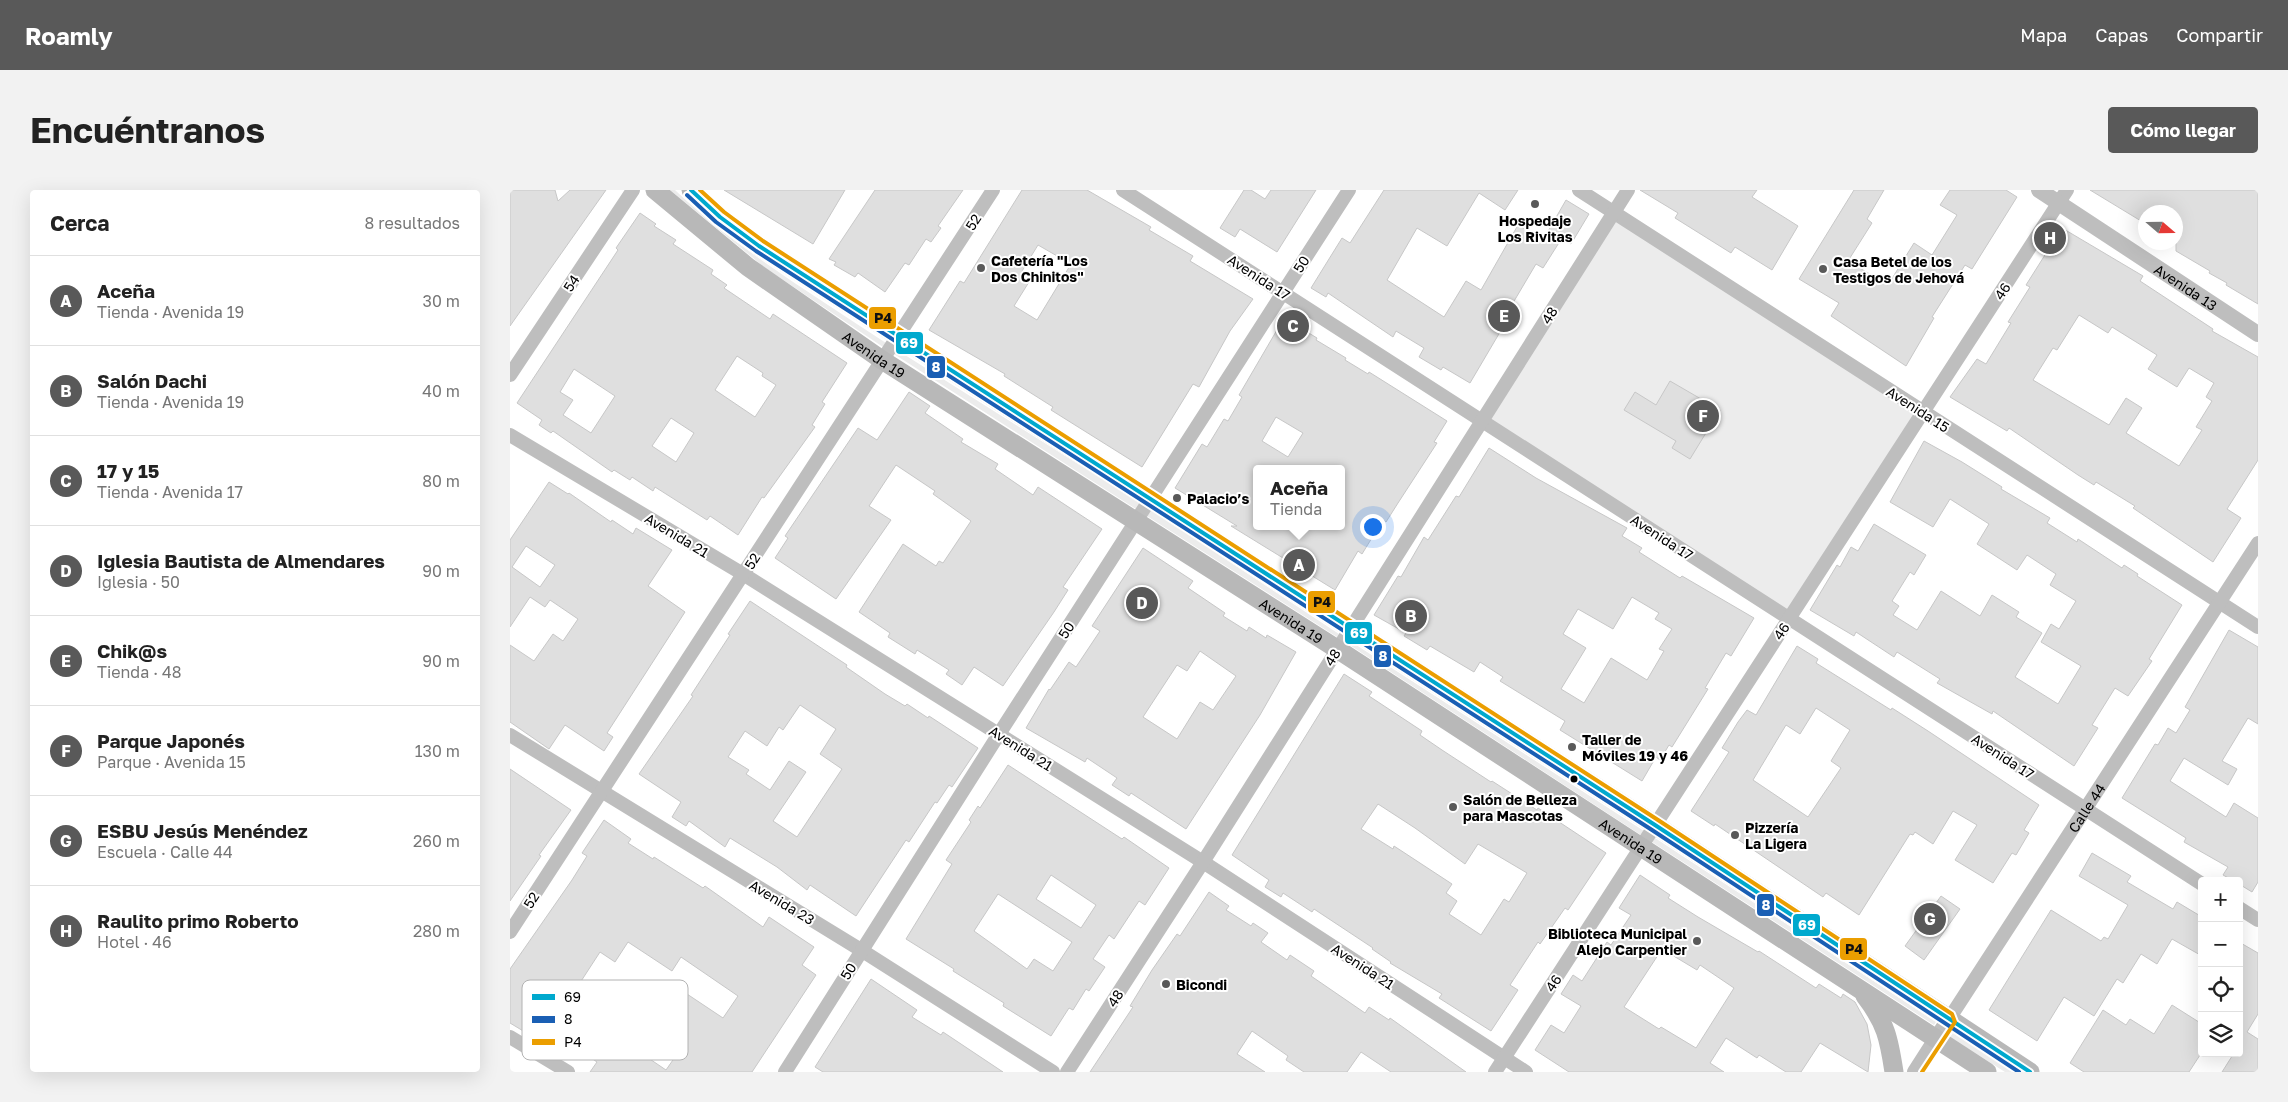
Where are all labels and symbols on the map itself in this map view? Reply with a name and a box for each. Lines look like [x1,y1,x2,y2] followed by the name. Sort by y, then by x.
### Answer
[1529,198,1541,210] marker: Hospedaje Los Rivitas
[2138,205,2183,250] north arrow
[961,211,985,233] street label: 52
[1497,212,1573,245] place label: Hospedaje Los Rivitas
[2034,219,2066,257] pin: H
[1225,251,1293,303] street label: Avenida 17
[991,252,1088,285] place label: Cafetería "Los Dos Chinitos"
[1289,252,1313,276] street label: 50
[1833,253,1964,286] place label: Casa Betel de los Testigos de Jehová
[2151,260,2221,313] street label: Avenida 13
[975,262,987,274] marker: Cafetería "Los Dos Chinitos"
[1817,263,1829,275] marker: Casa Betel de los Testigos de Jehová
[559,271,583,295] street label: 54
[1990,279,2014,303] street label: 46
[1488,297,1520,335] pin: E
[1537,303,1561,327] street label: 48
[868,306,897,330] line badge: P4
[1277,307,1309,345] pin: C
[874,309,892,326] text: P4
[840,327,909,381] street label: Avenida 19
[895,331,924,355] line badge: 69
[900,334,918,351] text: 69
[926,355,946,379] line badge: 8
[932,358,941,375] text: 8
[1883,382,1953,436] street label: Avenida 15
[1687,397,1719,435] pin: F
[1187,490,1250,507] place label: Palacio’s
[1171,492,1183,504] marker: Palacio’s
[642,509,712,561] street label: Avenida 21
[1628,511,1696,563] street label: Avenida 17
[1360,514,1386,540] your location
[1283,546,1315,584] pin: A
[740,550,764,572] street label: 52
[1126,584,1158,622] pin: D
[1307,590,1336,614] line badge: P4
[1313,593,1331,610] text: P4
[1257,594,1326,647] street label: Avenida 19
[1395,597,1427,635] pin: B
[1054,618,1078,642] street label: 50
[1769,619,1793,643] street label: 46
[1344,621,1373,645] line badge: 69
[1350,624,1368,641] text: 69
[1373,644,1392,668] line badge: 8
[1320,645,1344,669] street label: 48
[1379,647,1388,664] text: 8
[986,722,1056,774] street label: Avenida 21
[1969,730,2037,782] street label: Avenida 17
[1582,731,1688,764] place label: Taller de Móviles 19 y 46
[1566,741,1578,753] marker: Taller de Móviles 19 y 46
[1569,774,1579,784] unlabelled marker
[2064,780,2108,835] street label: Calle 44
[1463,791,1577,824] place label: Salón de Belleza para Mascotas
[1447,801,1459,813] marker: Salón de Belleza para Mascotas
[1597,814,1666,867] street label: Avenida 19
[1745,819,1807,852] place label: Pizzería La Ligera
[1729,829,1741,841] marker: Pizzería La Ligera
[746,876,818,928] street label: Avenida 23
[519,889,543,911] street label: 52
[1756,893,1775,917] line badge: 8
[1762,896,1771,913] text: 8
[1914,900,1946,938] pin: G
[1792,913,1821,937] line badge: 69
[1798,916,1816,933] text: 69
[1548,925,1688,958] place label: Biblioteca Municipal Alejo Carpentier
[1691,935,1703,947] marker: Biblioteca Municipal Alejo Carpentier
[1839,937,1868,961] line badge: P4
[1328,939,1398,993] street label: Avenida 21
[1845,940,1863,957] text: P4
[836,959,860,983] street label: 50
[1541,971,1565,995] street label: 46
[1176,976,1227,993] place label: Bicondi
[1160,978,1172,990] marker: Bicondi
[522,980,688,1060] legend
[1103,986,1127,1010] street label: 48
[564,988,581,1005] text: 69
[564,1010,573,1027] text: 8
[564,1033,582,1050] text: P4

